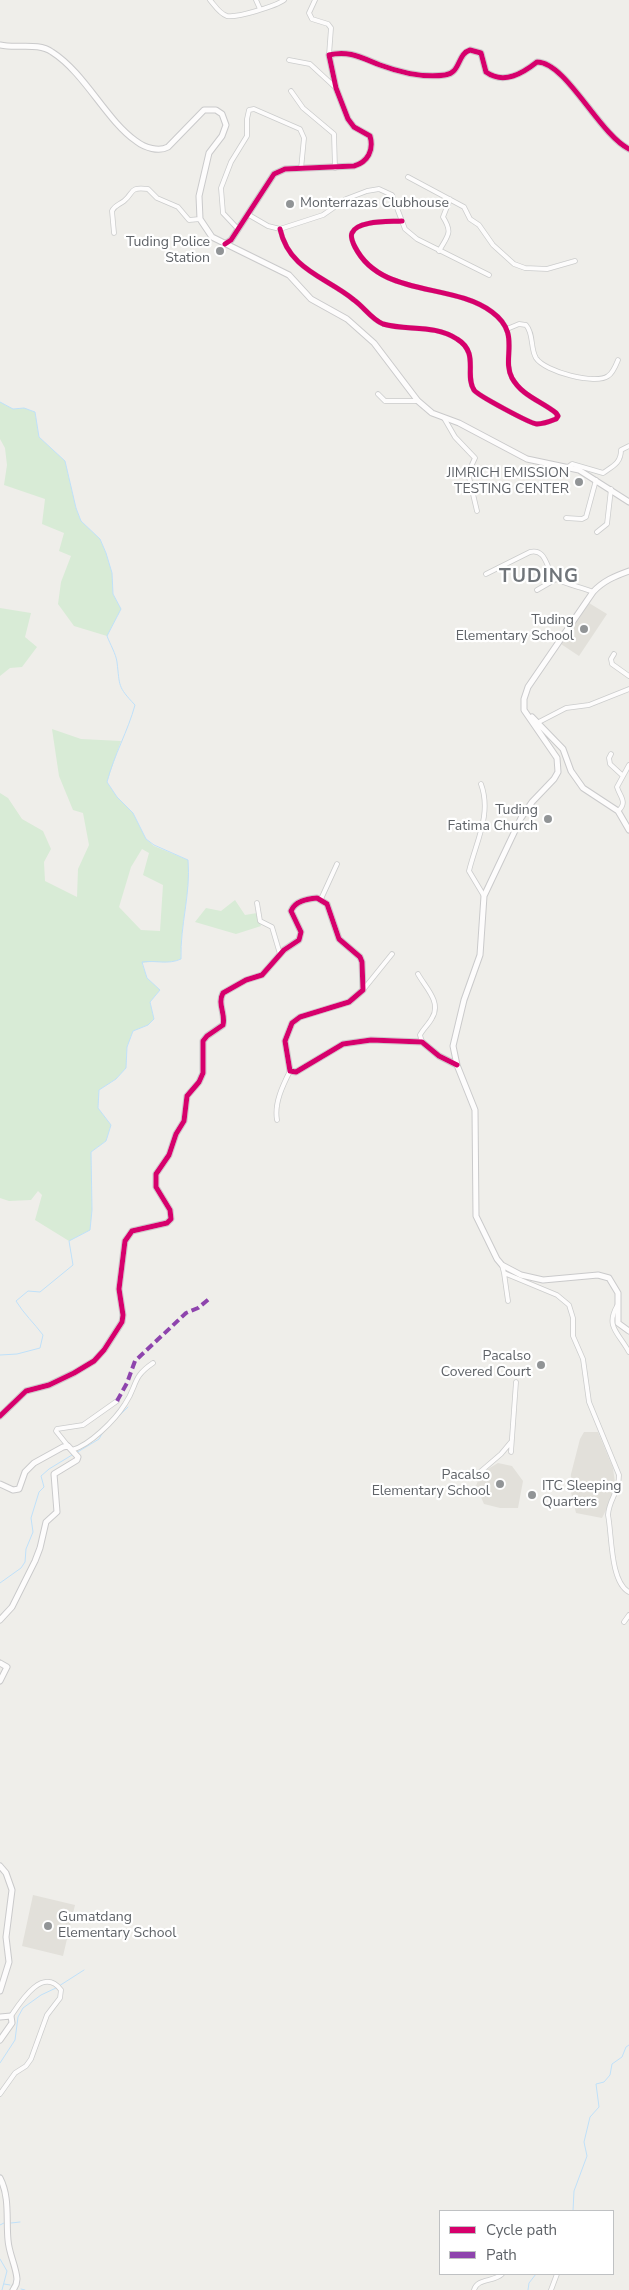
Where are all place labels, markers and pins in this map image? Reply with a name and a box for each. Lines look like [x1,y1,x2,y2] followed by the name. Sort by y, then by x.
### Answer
[300,196,449,212] place label: Monterrazas Clubhouse
[284,198,296,210] marker: Monterrazas Clubhouse
[126,235,210,268] place label: Tuding Police Station
[214,245,226,257] marker: Tuding Police Station
[447,466,569,498] place label: JIMRICH EMISSION TESTING CENTER
[573,476,585,488] marker: JIMRICH EMISSION TESTING CENTER
[456,613,574,646] place label: Tuding Elementary School
[578,623,590,635] marker: Tuding Elementary School
[447,803,538,836] place label: Tuding Fatima Church
[542,813,554,825] marker: Tuding Fatima Church
[441,1349,531,1381] place label: Pacalso Covered Court
[535,1359,547,1371] marker: Pacalso Covered Court
[372,1468,490,1500] place label: Pacalso Elementary School
[494,1478,506,1490] marker: Pacalso Elementary School
[542,1479,622,1511] place label: ITC Sleeping Quarters
[526,1489,538,1501] marker: ITC Sleeping Quarters
[58,1910,176,1942] place label: Gumatdang Elementary School
[42,1920,54,1932] marker: Gumatdang Elementary School

